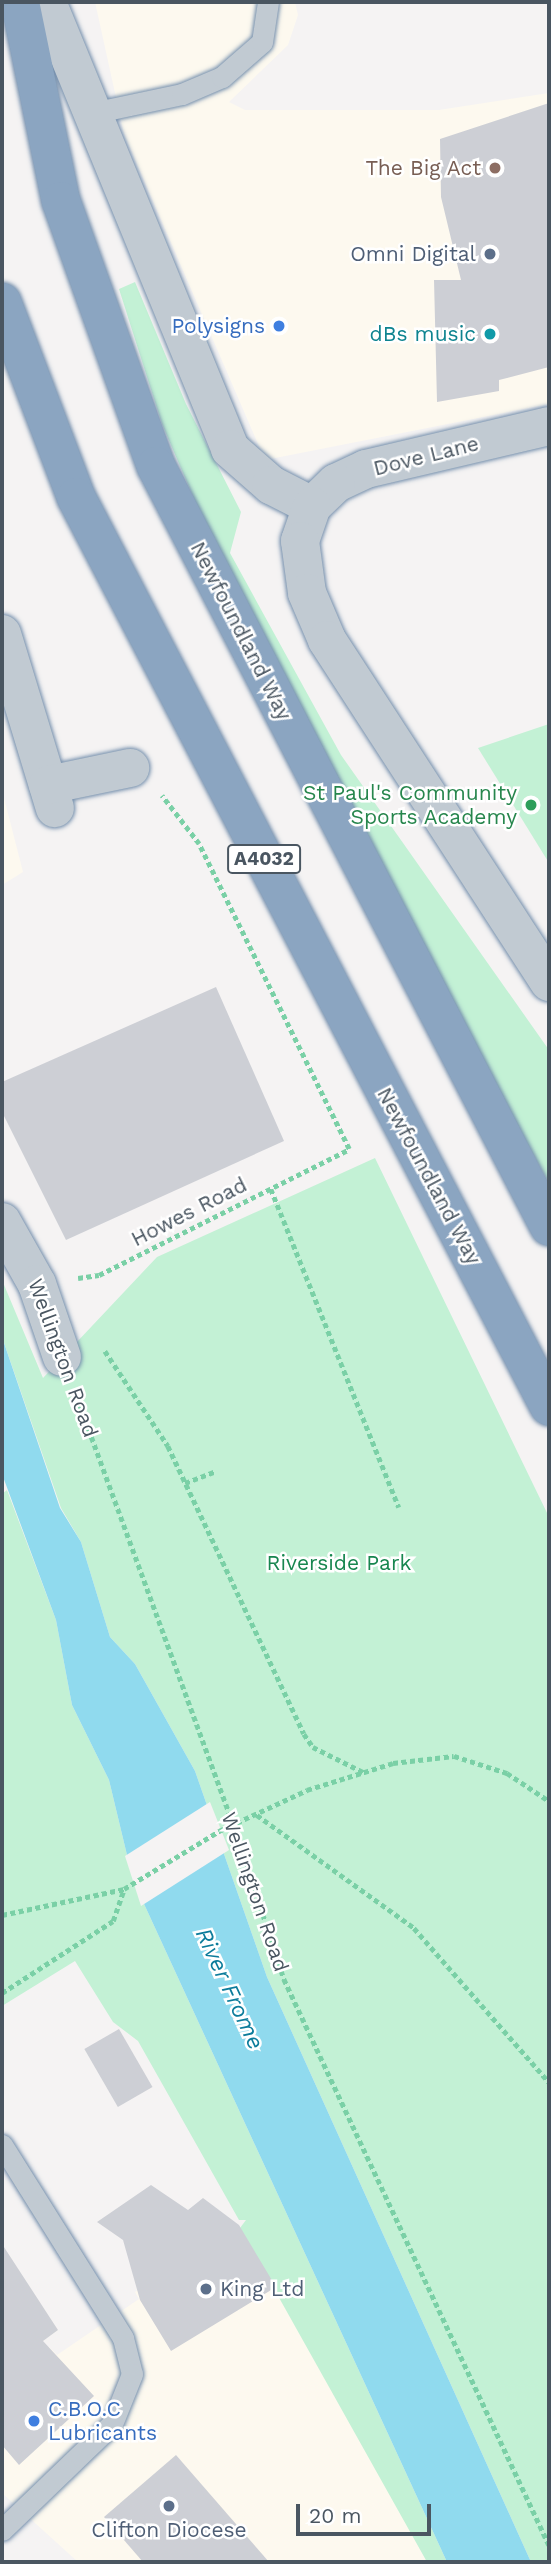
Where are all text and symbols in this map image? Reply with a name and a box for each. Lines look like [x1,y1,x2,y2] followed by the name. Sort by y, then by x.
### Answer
[365,155,481,181] place label: The Big Act
[487,160,503,176] marker: The Big Act
[350,241,476,267] place label: Omni Digital
[482,246,498,262] marker: Omni Digital
[171,313,265,339] place label: Polysigns
[271,318,287,334] marker: Polysigns
[370,321,476,347] place label: dBs music
[482,326,498,342] marker: dBs music
[371,431,481,481] street label: Dove Lane
[185,537,297,725] street label: Newfoundland Way
[303,780,517,830] place label: St Paul's Community Sports Academy
[523,797,539,813] marker: St Paul's Community Sports Academy
[226,844,302,874] road number: A4032
[372,1083,486,1269] street label: Newfoundland Way
[127,1172,251,1252] street label: Howes Road
[23,1275,103,1441] street label: Wellington Road
[267,1550,411,1576] park label: Riverside Park
[216,1809,294,1975] street label: Wellington Road
[189,1924,269,2054] water label: River Frome
[220,2276,304,2302] place label: King Ltd
[198,2281,214,2297] marker: King Ltd
[48,2396,157,2446] place label: C.B.O.C Lubricants
[26,2413,42,2429] marker: C.B.O.C Lubricants
[299,2490,434,2534] scale bar
[161,2498,177,2514] marker: Clifton Diocese
[309,2503,361,2528] text: 20 m
[91,2517,247,2543] place label: Clifton Diocese

